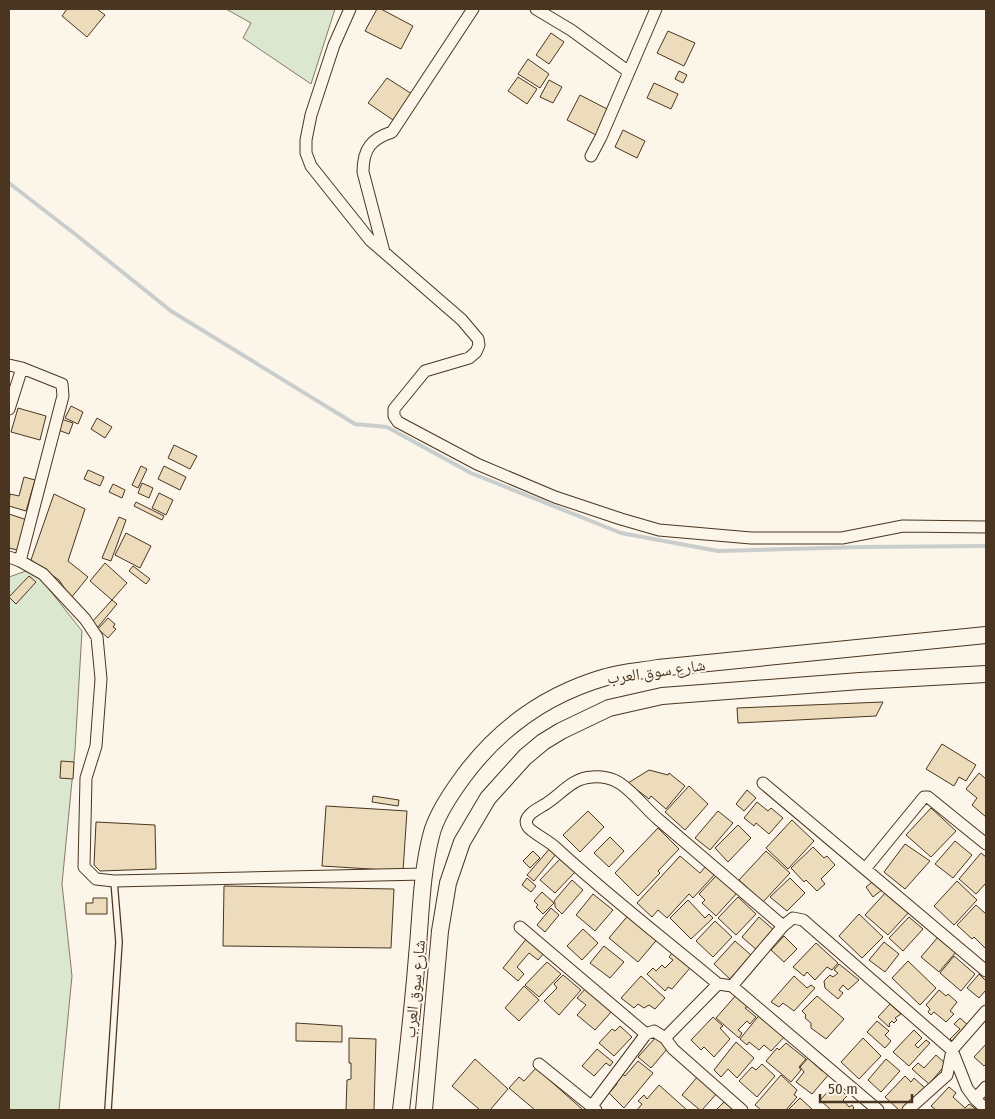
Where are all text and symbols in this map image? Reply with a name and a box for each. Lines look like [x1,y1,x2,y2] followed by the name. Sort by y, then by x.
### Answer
[606,655,707,689] street label: شارع سوق العرب
[400,939,430,1039] street label: شارع سوق العرب
[820,1072,912,1104] scale bar
[828,1080,858,1098] text: 50 m

